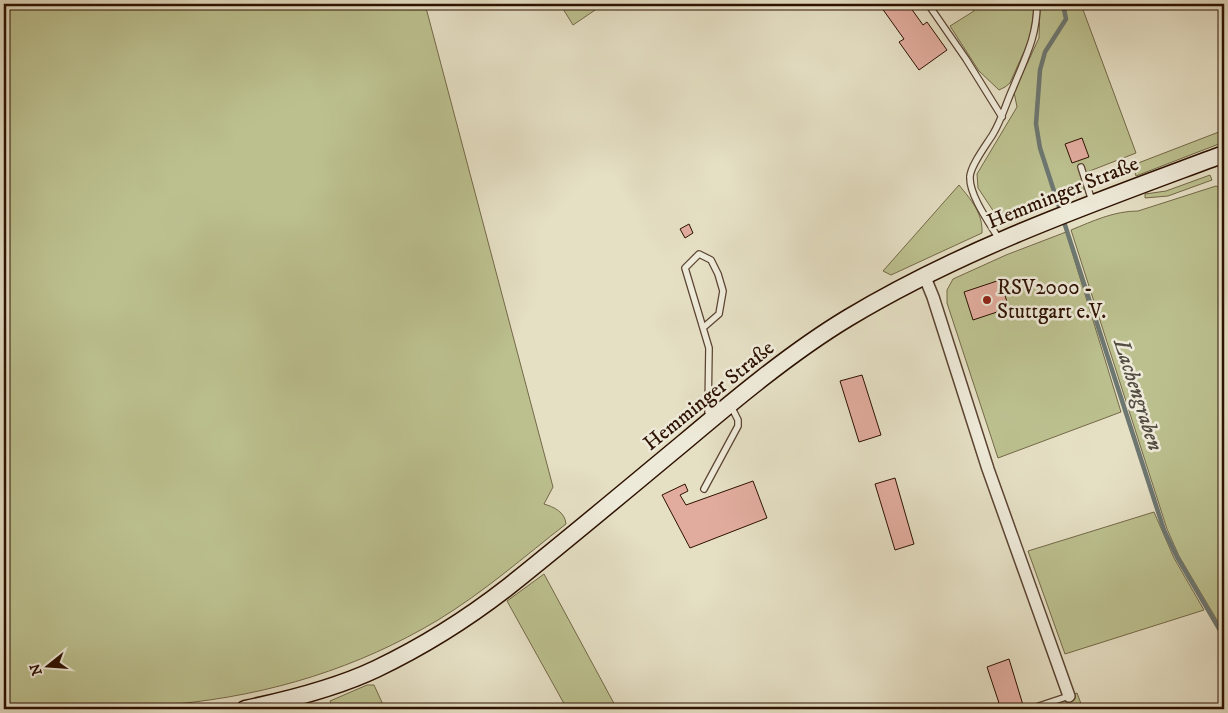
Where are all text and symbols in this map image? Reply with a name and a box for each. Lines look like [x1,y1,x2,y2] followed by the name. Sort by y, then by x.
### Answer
[983,151,1143,235] street label: Hemminger Straße
[997,275,1106,325] place label: RSV2000 - Stuttgart e.V.
[981,294,993,306] marker: RSV2000 - Stuttgart e.V.
[1107,334,1169,454] water label: Lachengraben
[638,335,780,457] street label: Hemminger Straße
[22,640,72,690] north arrow
[26,661,47,678] text: N

